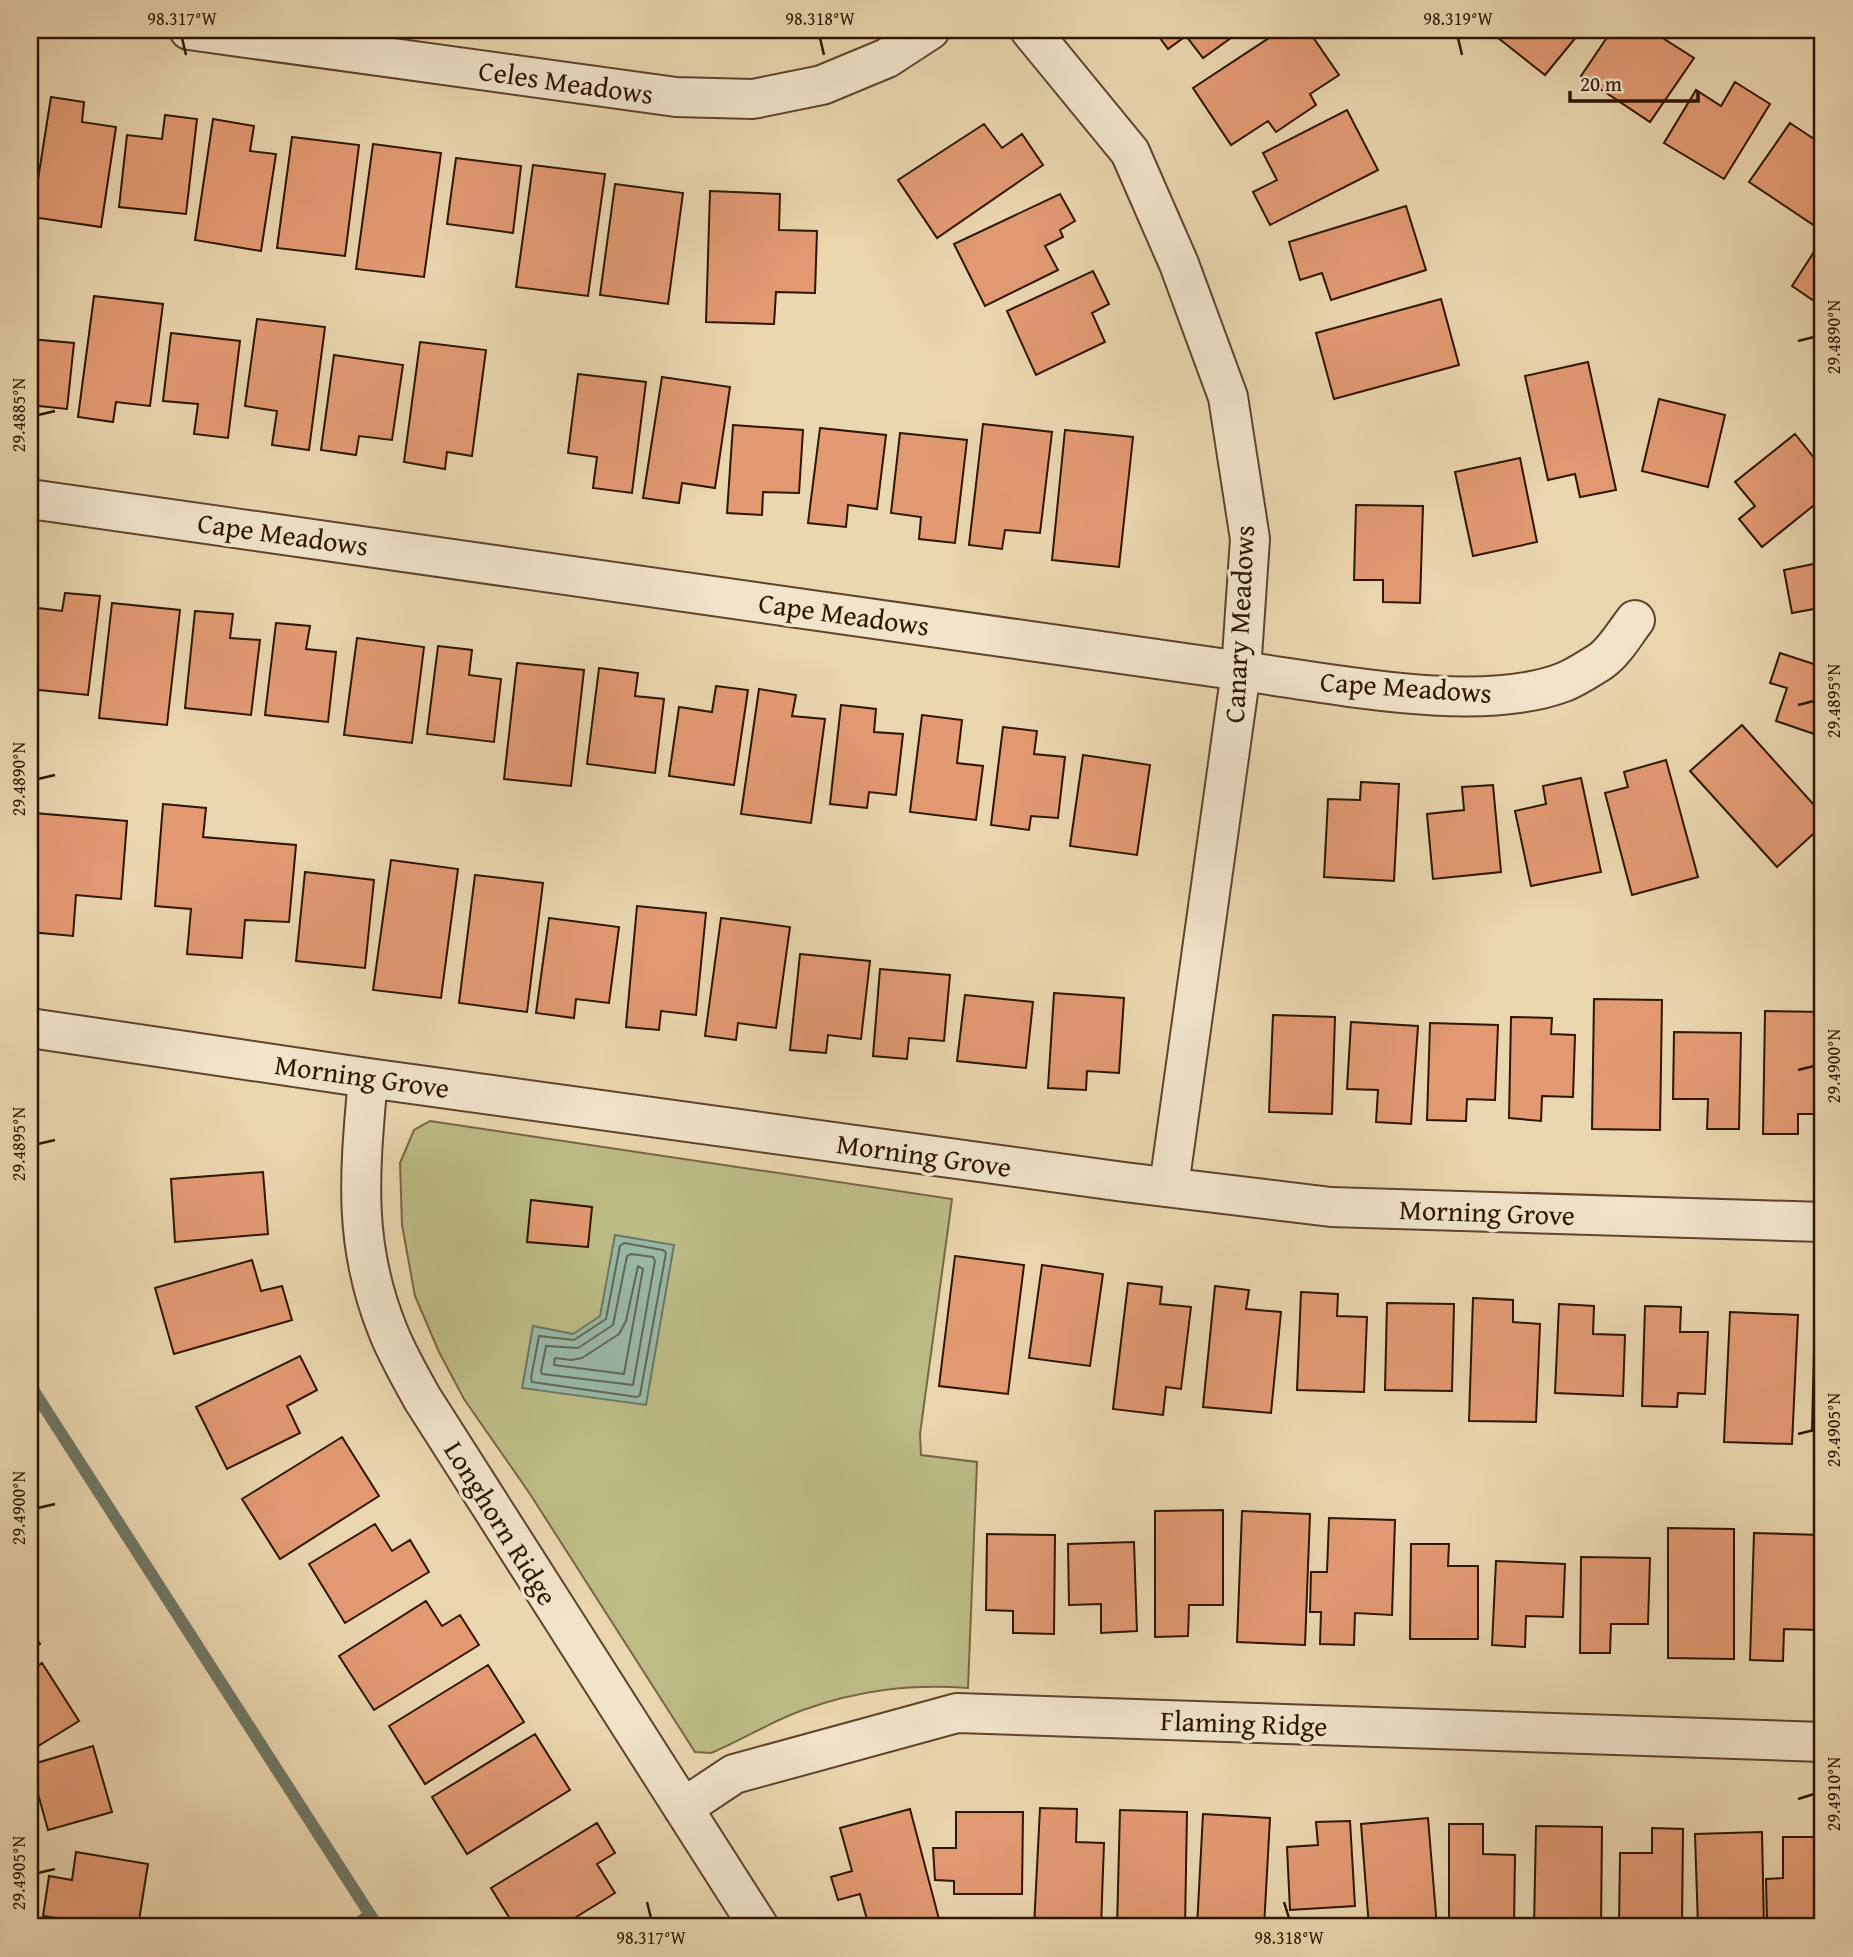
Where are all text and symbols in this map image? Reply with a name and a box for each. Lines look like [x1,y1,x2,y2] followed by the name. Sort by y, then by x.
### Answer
[147,5,217,32] text: 98.317°W
[785,5,855,32] text: 98.318°W
[1423,5,1493,32] text: 98.319°W
[476,49,656,114] street label: Celes Meadows
[1570,60,1697,104] scale bar
[1580,68,1622,99] text: 20 m
[1820,299,1847,374] text: 29.4890°N
[5,377,32,452] text: 29.4885°N
[195,501,371,566] street label: Cape Meadows
[1213,524,1264,724] street label: Canary Meadows
[756,581,932,646] street label: Cape Meadows
[1319,660,1493,713] street label: Cape Meadows
[1820,663,1847,738] text: 29.4895°N
[5,741,32,816] text: 29.4890°N
[1820,1028,1847,1103] text: 29.4900°N
[272,1043,452,1108] street label: Morning Grove
[5,1106,32,1181] text: 29.4895°N
[834,1122,1014,1187] street label: Morning Grove
[1398,1188,1576,1235] street label: Morning Grove
[1820,1392,1847,1467] text: 29.4905°N
[434,1433,568,1613] street label: Longhorn Ridge
[5,1470,32,1545] text: 29.4900°N
[1160,1699,1328,1746] street label: Flaming Ridge
[1820,1756,1847,1831] text: 29.4910°N
[5,1835,32,1910] text: 29.4905°N
[616,1924,686,1951] text: 98.317°W
[1254,1924,1324,1951] text: 98.318°W

